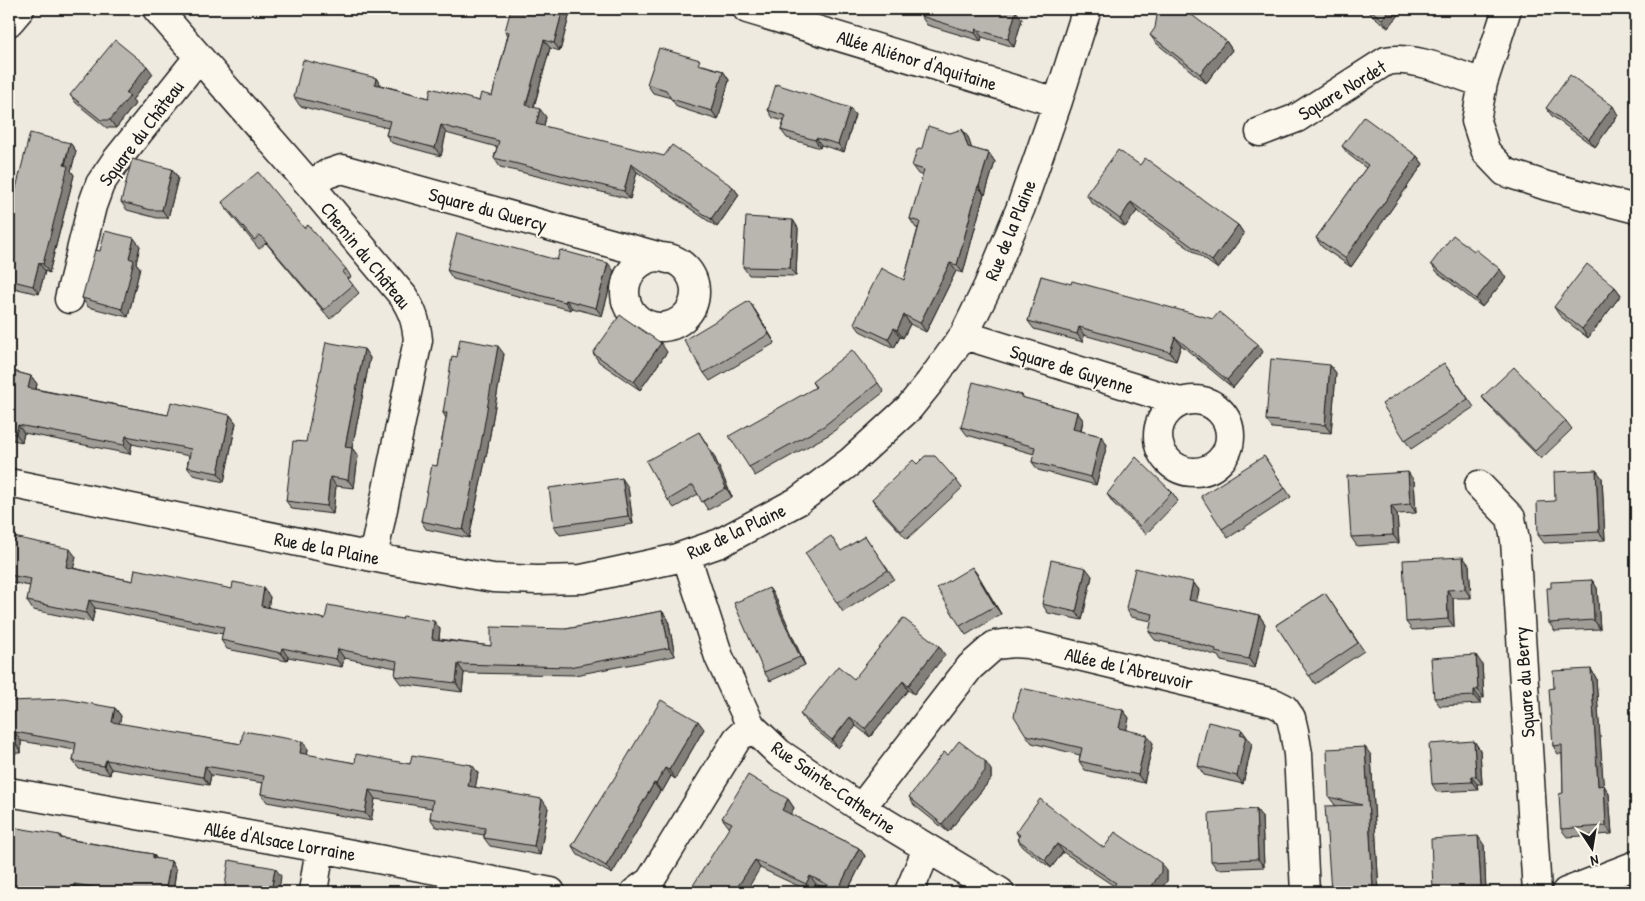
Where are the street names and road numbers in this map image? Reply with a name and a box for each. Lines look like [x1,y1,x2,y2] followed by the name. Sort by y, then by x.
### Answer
[834,23,1001,97] street label: Allée Aliénor d'Aquitaine
[1293,53,1391,126] street label: Square Nordet
[93,74,190,191] street label: Square du Château
[978,175,1042,284] street label: Rue de la Plaine
[426,181,550,237] street label: Square du Quercy
[315,196,417,314] street label: Chemin du Château
[1007,338,1138,400] street label: Square de Guyenne
[682,497,790,565] street label: Rue de la Plaine
[272,525,382,571] street label: Rue de la Plaine
[1507,626,1541,738] street label: Square du Berry
[1062,641,1196,696] street label: Allée de l'Abreuvoir
[766,734,902,840] street label: Rue Sainte-Catherine
[202,815,358,867] street label: Allée d'Alsace Lorraine

